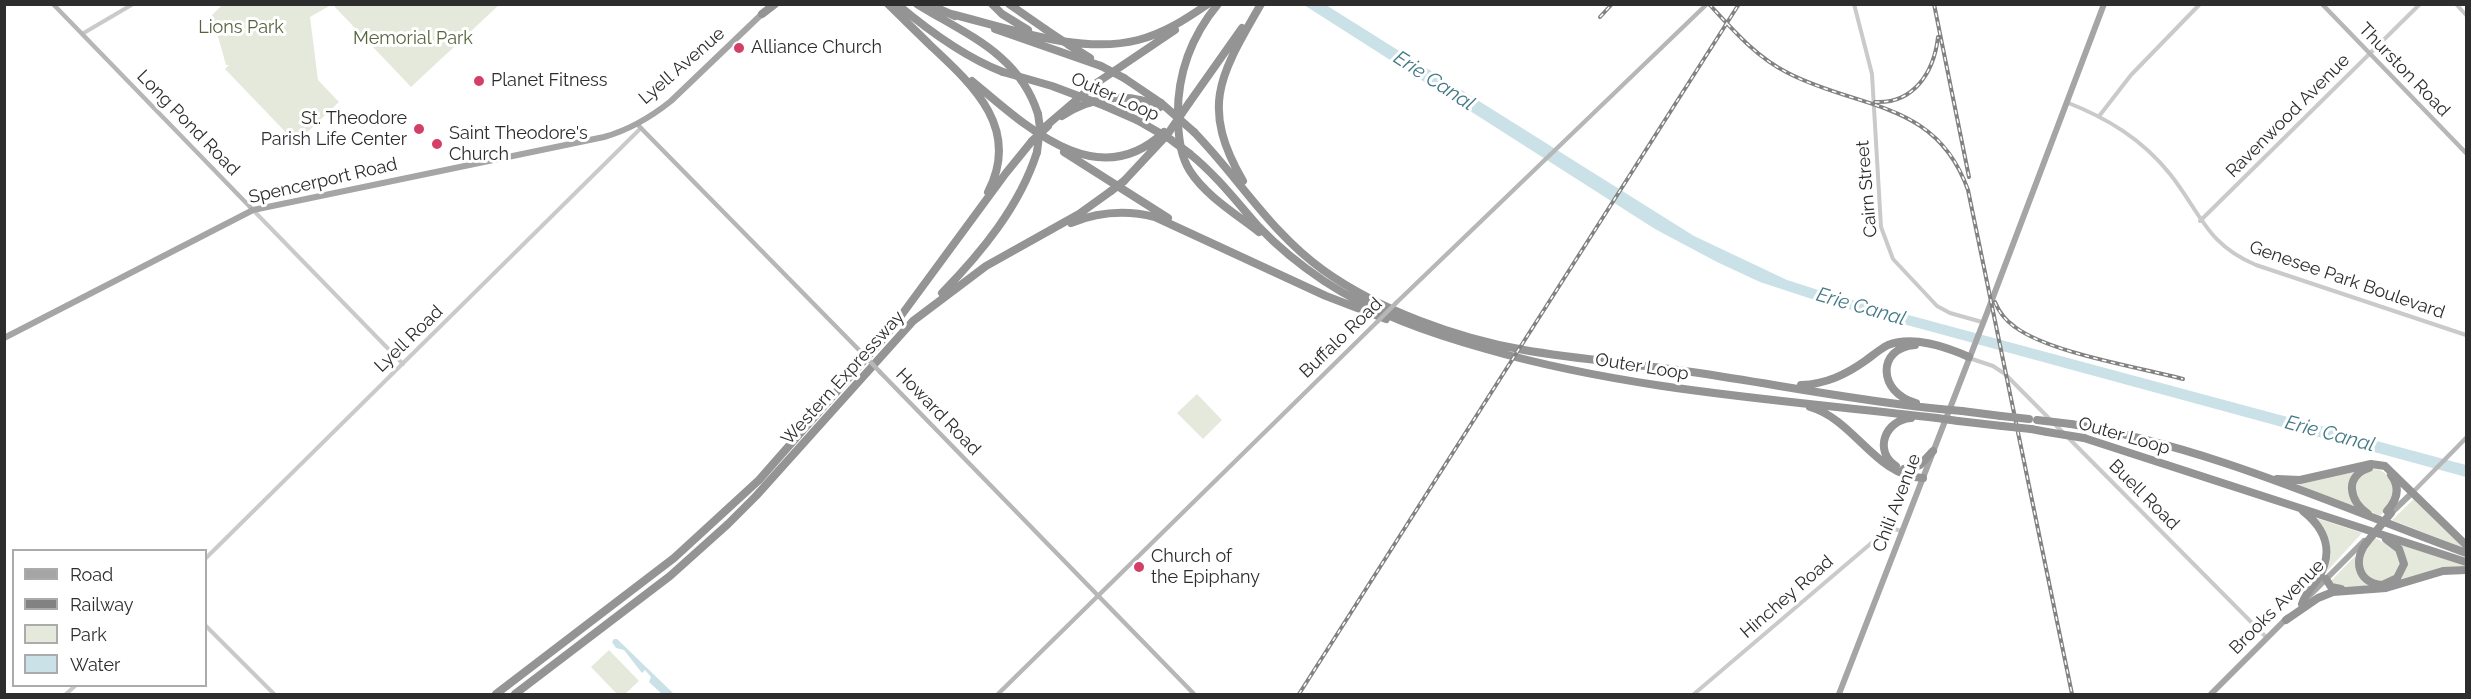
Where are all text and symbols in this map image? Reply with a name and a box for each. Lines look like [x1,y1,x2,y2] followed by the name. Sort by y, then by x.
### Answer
[198,17,284,39] park label: Lions Park
[2354,19,2454,121] street label: Thurston Road
[635,23,729,109] street label: Lyell Avenue
[353,28,473,50] park label: Memorial Park
[751,37,882,59] place label: Alliance Church
[732,41,746,55] marker: Alliance Church
[1389,46,1479,116] water label: Erie Canal
[2222,50,2354,182] street label: Ravenwood Avenue
[132,66,244,180] street label: Long Pond Road
[1067,68,1163,126] street label: Outer Loop
[491,70,608,92] place label: Planet Fitness
[472,74,486,88] marker: Planet Fitness
[261,108,407,150] place label: St. Theodore Parish Life Center
[412,122,426,136] marker: St. Theodore Parish Life Center
[449,123,588,166] place label: Saint Theodore's Church
[430,137,444,151] marker: Saint Theodore's Church
[1852,140,1882,238] street label: Cairn Street
[247,153,399,209] street label: Spencerport Road
[2246,236,2448,324] street label: Genesee Park Boulevard
[1814,283,1908,331] water label: Erie Canal
[1295,293,1387,383] street label: Buffalo Road
[370,301,448,377] street label: Lyell Road
[777,306,909,450] street label: Western Expressway
[1594,349,1690,385] street label: Outer Loop
[891,364,985,460] street label: Howard Road
[2283,411,2377,457] water label: Erie Canal
[2076,413,2172,459] street label: Outer Loop
[1868,451,1926,555] street label: Chili Avenue
[2104,455,2184,535] street label: Buell Road
[1151,546,1260,588] place label: Church of the Epiphany
[12,549,207,687] legend
[1736,551,1838,643] street label: Hinchey Road
[2225,555,2329,659] street label: Brooks Avenue
[1132,560,1146,574] marker: Church of the Epiphany
[70,564,113,585] text: Road
[70,594,134,615] text: Railway
[70,624,107,645] text: Park
[70,654,120,675] text: Water

